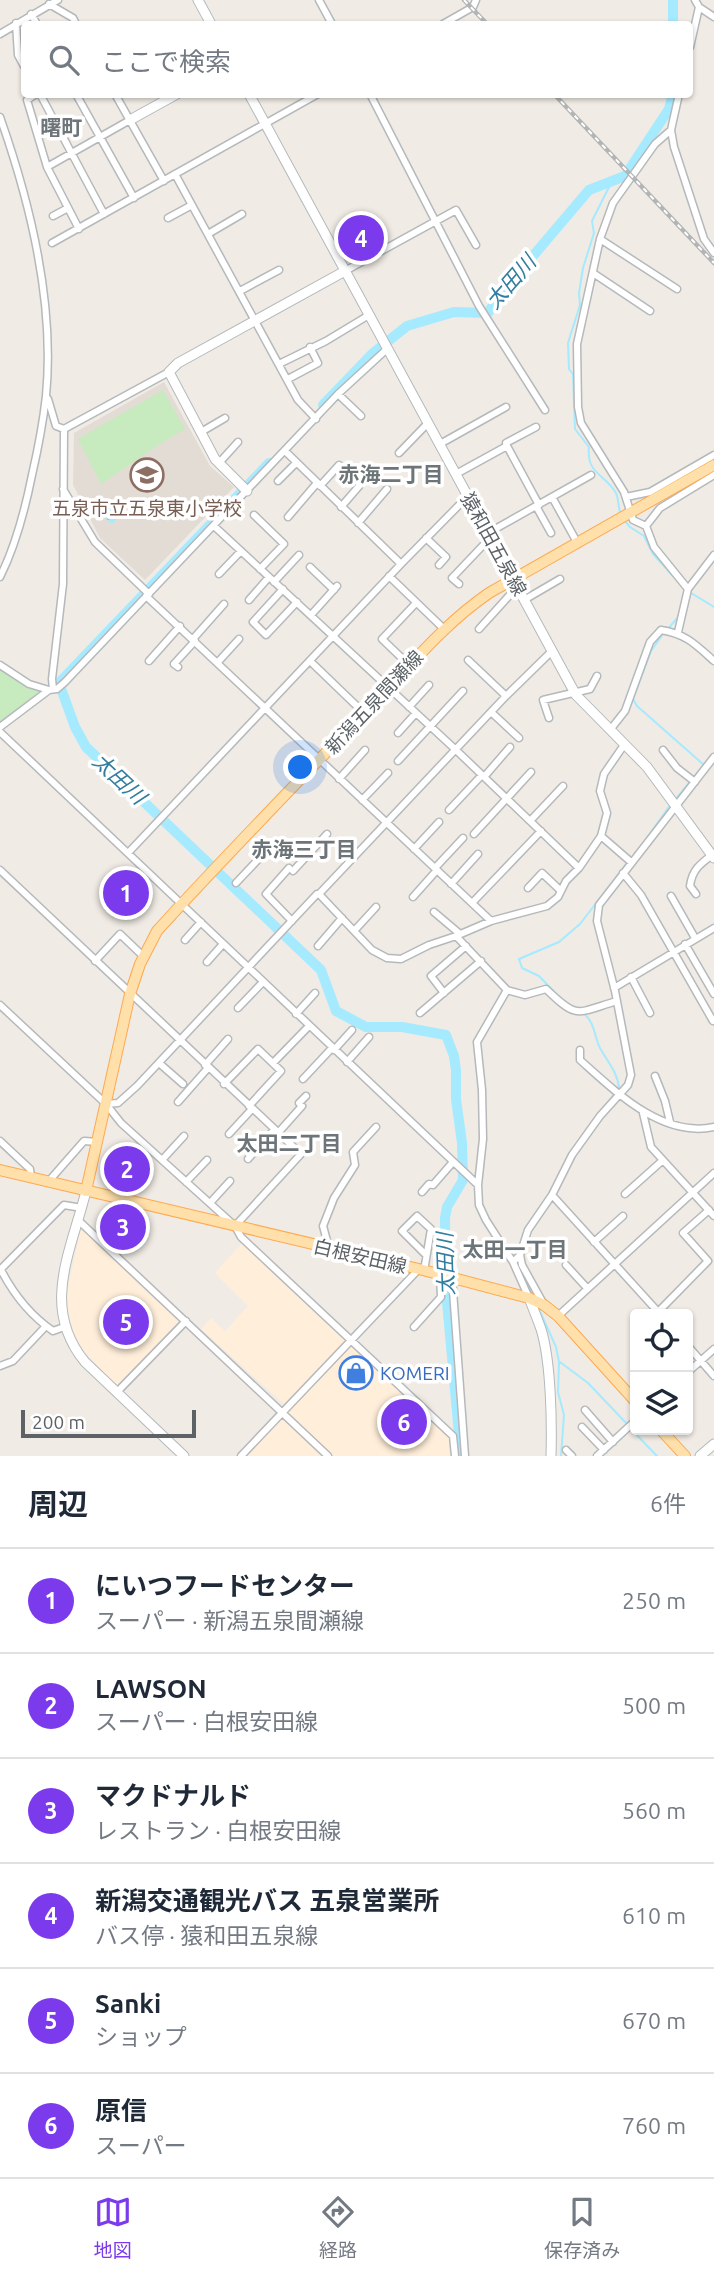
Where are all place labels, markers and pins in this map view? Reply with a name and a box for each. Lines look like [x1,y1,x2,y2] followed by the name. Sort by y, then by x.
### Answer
[338,212,384,264] pin: 4
[128,456,166,494] school or university icon: 五泉市立五泉東小学校
[52,497,242,519] place label: 五泉市立五泉東小学校
[103,867,149,919] pin: 1
[104,1143,150,1195] pin: 2
[100,1201,146,1253] pin: 3
[103,1296,149,1348] pin: 5
[337,1354,375,1392] shop icon: KOMERI
[380,1362,450,1384] place label: KOMERI
[381,1396,427,1448] pin: 6

